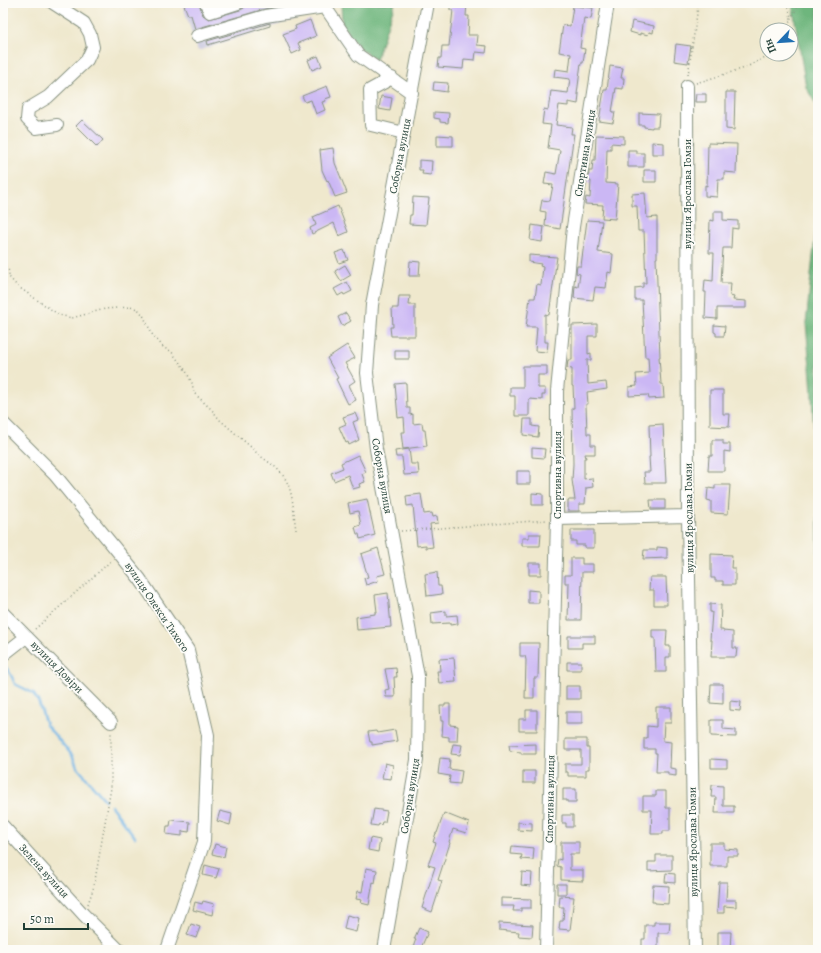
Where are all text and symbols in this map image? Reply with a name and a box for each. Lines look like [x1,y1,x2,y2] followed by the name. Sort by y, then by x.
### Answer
[759,22,799,62] north arrow
[760,36,780,56] text: Пн
[571,108,599,198] street label: Спортивна вулиця
[385,117,415,195] street label: Соборна вулиця
[680,139,695,249] street label: вулиця Ярослава Гомзи
[550,431,565,519] street label: Спортивна вулиця
[368,437,396,515] street label: Соборна вулиця
[681,463,697,573] street label: вулиця Ярослава Гомзи
[121,559,193,655] street label: вулиця Олекси Тихого
[27,637,87,697] street label: вулиця Довіри
[542,755,558,843] street label: Спортивна вулиця
[397,757,423,835] street label: Соборна вулиця
[685,787,701,897] street label: вулиця Ярослава Гомзи
[16,841,72,901] street label: Зелена вулиця
[24,905,88,931] scale bar
[30,911,54,927] text: 50 m

